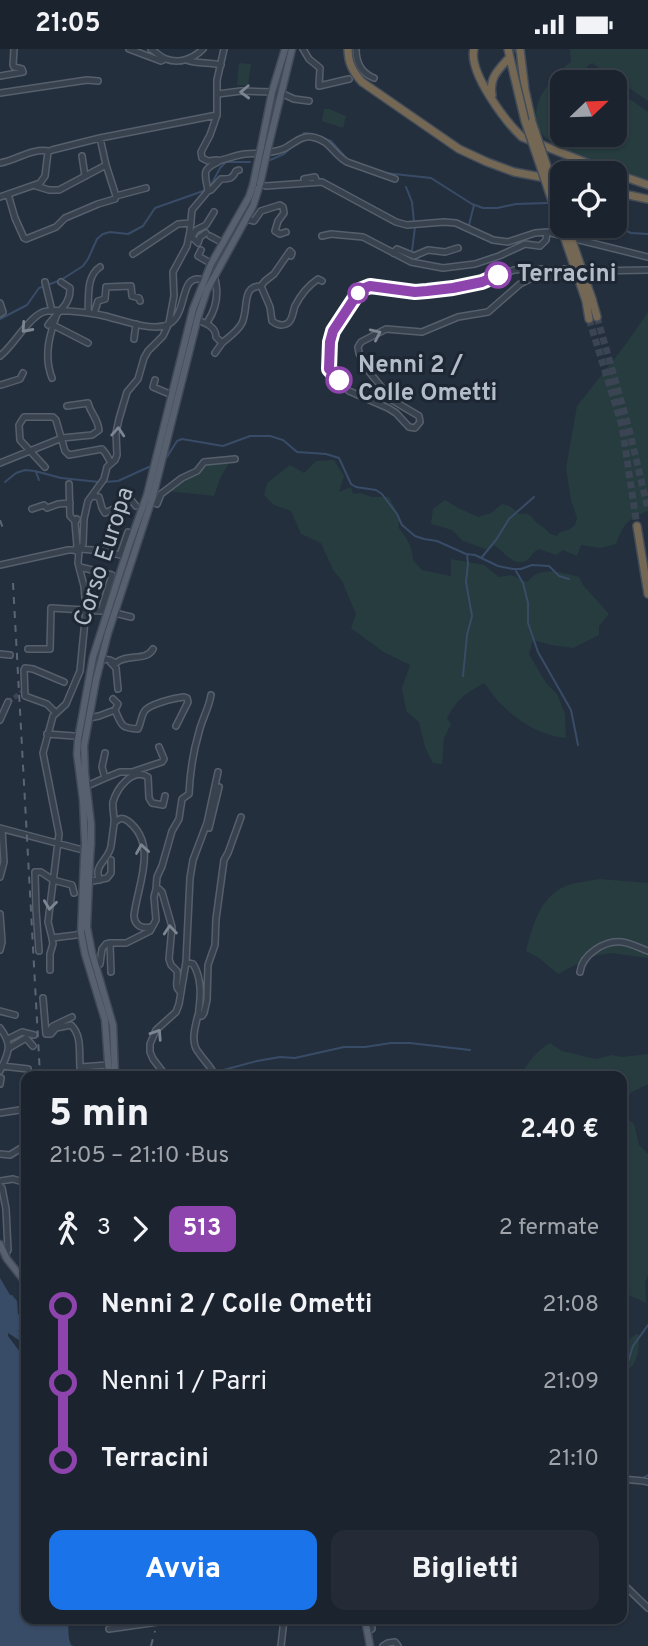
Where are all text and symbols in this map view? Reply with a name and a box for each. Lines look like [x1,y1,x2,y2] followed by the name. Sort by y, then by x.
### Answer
[35,8,101,41] text: 21:05
[550,70,626,147] north arrow
[550,70,627,238] map controls
[239,85,250,100] one-way arrow
[550,161,627,238] button: locate
[517,260,617,290] place label: Terracini
[485,262,511,288] marker: Terracini
[348,283,368,303] unlabelled marker
[22,320,34,333] one-way arrow
[369,328,381,342] one-way arrow
[358,351,497,409] place label: Nenni 2 / Colle Ometti
[326,367,352,393] marker: Nenni 2 / Colle Ometti
[110,426,125,437] one-way arrow
[68,484,142,630] street label: Corso Europa
[135,843,150,855] one-way arrow
[43,900,58,911] one-way arrow
[163,924,178,935] one-way arrow
[148,1029,161,1042] one-way arrow
[49,1091,149,1140] text: 5 min
[520,1114,599,1147] text: 2.40 €
[49,1142,229,1171] text: 21:05 – 21:10 · Bus
[49,1210,87,1248] icon: walk
[121,1210,159,1248] icon: forward
[97,1214,111,1243] text: 3
[183,1214,222,1244] text: 513
[499,1214,599,1243] text: 2 fermate
[101,1289,372,1322] text: Nenni 2 / Colle Ometti
[542,1291,599,1320] text: 21:08
[101,1366,267,1399] text: Nenni 1 / Parri
[543,1368,599,1397] text: 21:09
[101,1443,209,1476] text: Terracini
[548,1445,599,1474] text: 21:10
[49,1530,317,1610] button: Avvia
[331,1530,599,1610] button: Biglietti

